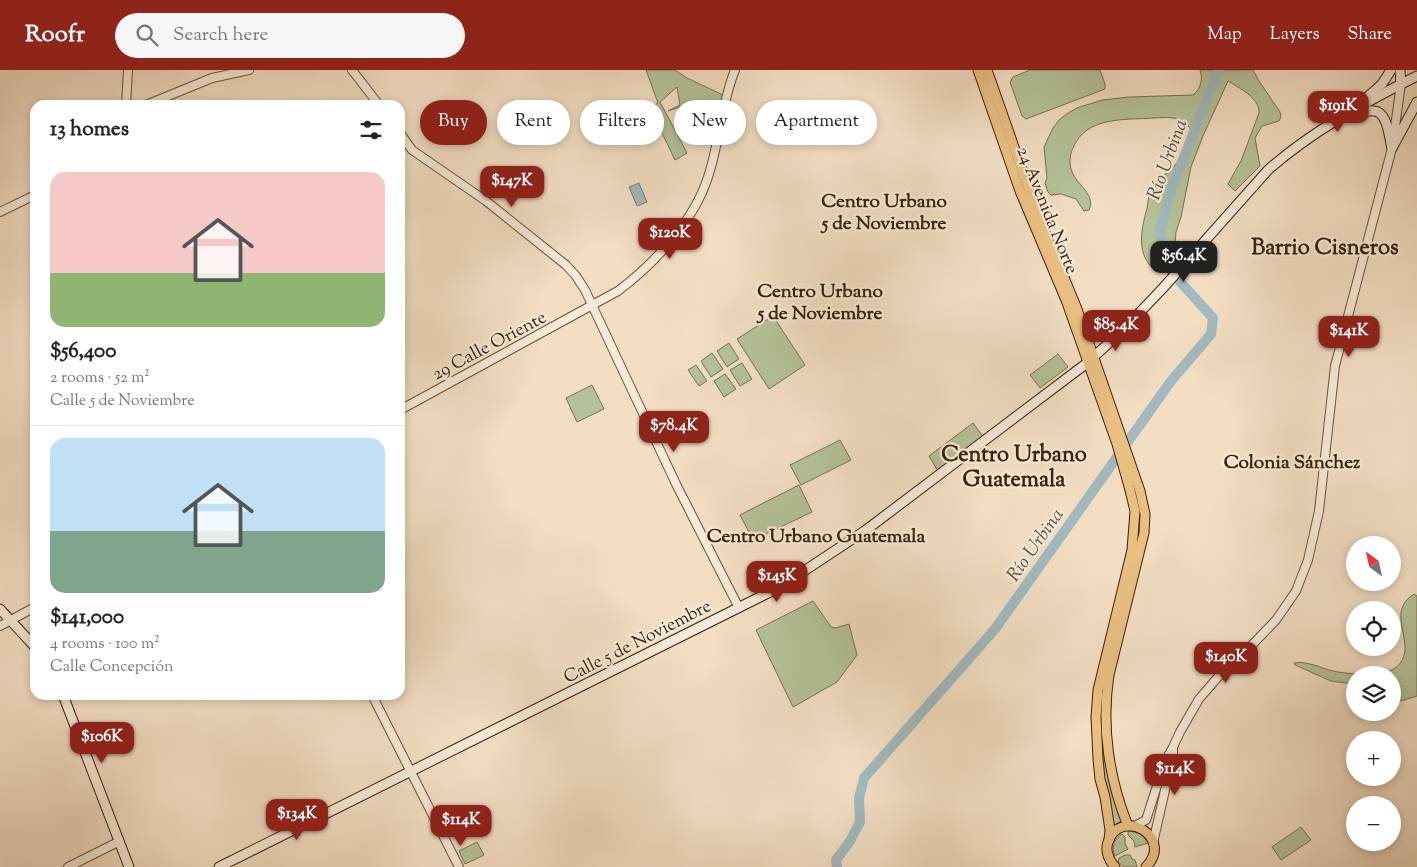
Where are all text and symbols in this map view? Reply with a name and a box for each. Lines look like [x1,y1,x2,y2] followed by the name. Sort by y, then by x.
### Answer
[115,13,465,58] search box
[25,18,85,52] text: Roofr
[133,21,161,49] icon: search
[173,22,268,49] text: Search here
[1207,22,1242,48] text: Map
[1270,22,1320,48] text: Layers
[1348,22,1392,48] text: Share
[1303,90,1373,133] pin: $191K
[1319,95,1357,118] text: $191K
[420,100,487,145] chip: Buy
[497,100,570,145] chip: Rent
[580,100,664,145] chip: Filters
[674,100,746,145] chip: New
[756,100,877,145] chip: Apartment
[50,115,129,145] text: 13 homes
[357,116,385,144] icon: filters
[1141,116,1195,204] water label: Río Urbina
[1009,143,1084,278] street label: 24 Avenida Norte
[477,166,547,208] pin: $147K
[491,170,533,193] text: $147K
[820,189,947,238] district label: Centro Urbano 5 de Noviembre
[173,205,263,295] icon: home
[635,218,705,260] pin: $120K
[649,222,691,245] text: $120K
[1251,233,1399,265] district label: Barrio Cisneros
[1143,240,1225,283] pin: $56.4K
[1161,245,1207,268] text: $56.4K
[756,279,883,328] district label: Centro Urbano 5 de Noviembre
[428,306,552,388] street label: 29 Calle Oriente
[1075,310,1157,352] pin: $85.4K
[1093,314,1139,337] text: $85.4K
[1314,316,1384,358] pin: $141K
[1329,320,1369,343] text: $141K
[50,337,116,367] text: $56,400
[50,367,150,390] text: 2 rooms · 52 m²
[50,390,195,413] text: Calle 5 de Noviembre
[633,410,715,453] pin: $78.4K
[650,415,698,438] text: $78.4K
[941,440,1087,497] district label: Centro Urbano Guatemala
[1224,450,1360,477] district label: Colonia Sánchez
[173,470,263,560] icon: home
[1001,503,1071,588] water label: Río Urbina
[707,524,926,551] district label: Centro Urbano Guatemala
[1346,536,1401,591] north arrow
[1346,536,1401,851] map controls
[742,560,812,603] pin: $145K
[757,565,797,588] text: $145K
[559,594,716,691] street label: Calle 5 de Noviembre
[1346,601,1401,656] button: locate
[50,603,124,633] text: $141,000
[50,633,160,656] text: 4 rooms · 100 m²
[1191,642,1261,684] pin: $140K
[1205,646,1247,669] text: $140K
[50,656,174,679] text: Calle Concepción
[1346,666,1401,721] button: layers
[67,722,137,764] pin: $106K
[81,726,123,749] text: $106K
[1346,731,1401,786] button: +
[1140,754,1210,796] pin: $114K
[1155,758,1195,781] text: $114K
[1346,796,1401,851] button: −
[262,798,332,841] pin: $134K
[277,803,317,826] text: $134K
[426,804,496,847] pin: $114K
[441,809,481,832] text: $114K

